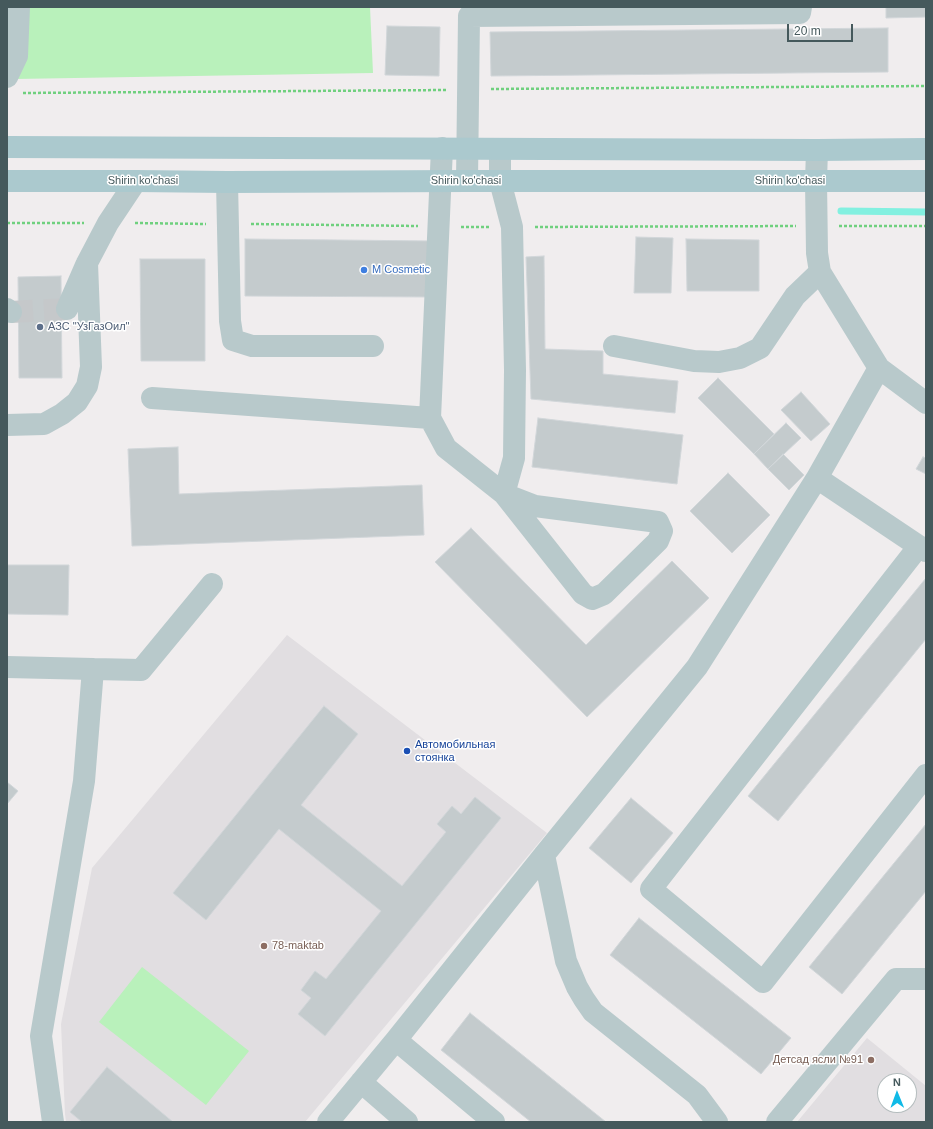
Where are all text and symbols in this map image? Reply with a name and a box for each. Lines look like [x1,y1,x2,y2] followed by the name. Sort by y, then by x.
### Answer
[789,16,855,42] scale bar
[794,24,821,38] text: 20 m
[108,174,178,188] street label: Shirin ko'chasi
[431,174,501,188] street label: Shirin ko'chasi
[755,174,825,188] street label: Shirin ko'chasi
[372,263,430,277] place label: M Cosmetic
[359,265,369,275] marker: M Cosmetic
[48,320,129,334] place label: АЗС "УзГазОил"
[35,322,45,332] marker: АЗС "УзГазОил"
[415,738,495,764] place label: Автомобильная стоянка
[402,746,412,756] marker: Автомобильная стоянка
[272,939,324,953] place label: 78-maktab
[259,941,269,951] marker: 78-maktab
[773,1053,863,1067] place label: Детсад ясли №91
[866,1055,876,1065] marker: Детсад ясли №91
[877,1073,917,1113] north arrow
[893,1076,901,1088] text: N

